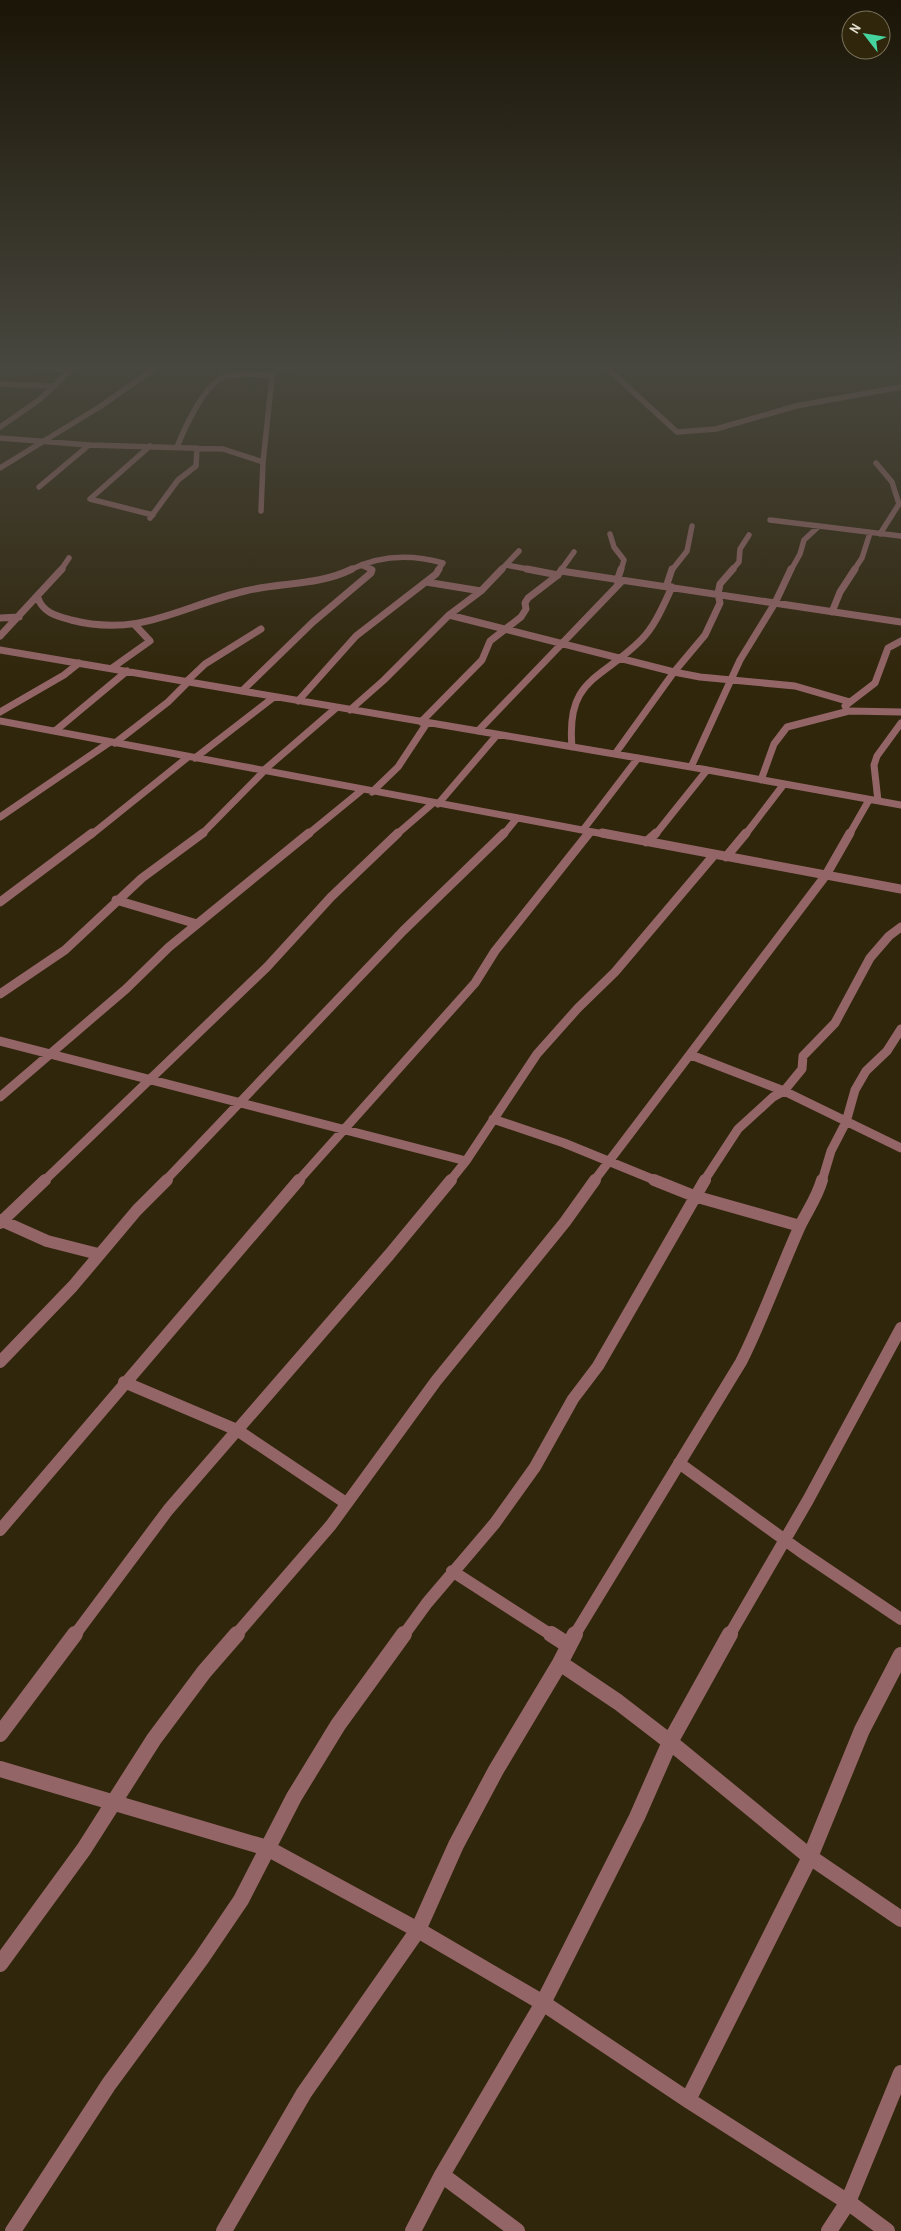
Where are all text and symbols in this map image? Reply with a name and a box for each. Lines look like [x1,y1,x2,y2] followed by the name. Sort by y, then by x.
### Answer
[841,10,891,60] north arrow
[845,20,865,36] text: N

